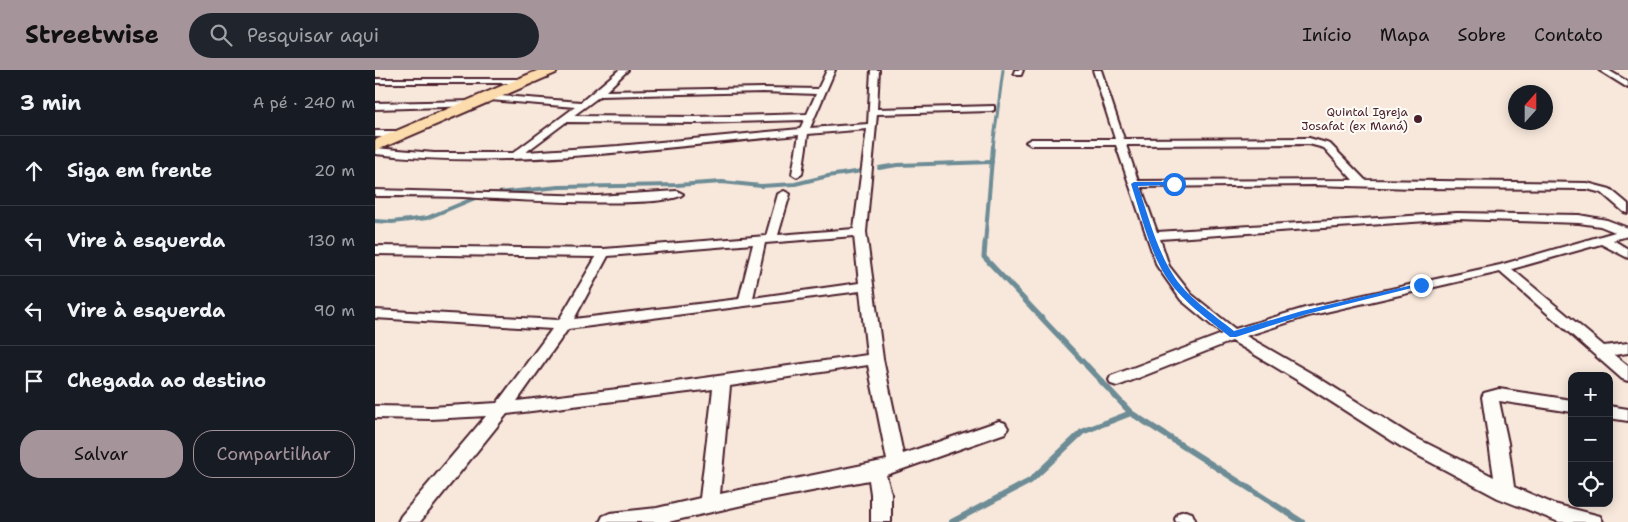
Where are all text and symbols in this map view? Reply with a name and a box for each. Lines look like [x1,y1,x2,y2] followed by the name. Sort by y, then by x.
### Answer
[189,13,539,58] search box
[25,19,159,51] text: Streetwise
[207,21,235,49] icon: search
[247,23,379,48] text: Pesquisar aqui
[1302,23,1352,47] text: Início
[1380,23,1429,47] text: Mapa
[1457,23,1506,47] text: Sobre
[1534,23,1603,47] text: Contato
[1508,85,1553,130] north arrow
[20,89,81,117] text: 3 min
[253,92,355,113] text: A pé · 240 m
[1301,104,1409,134] place label: Quintal Igreja Josafat (ex Maná)
[1412,113,1424,125] marker: Quintal Igreja Josafat (ex Maná)
[20,157,48,185] icon: ahead
[67,158,212,183] text: Siga em frente
[314,160,355,181] text: 20 m
[1163,173,1186,196] route start
[20,227,48,255] icon: left
[67,228,225,253] text: Vire à esquerda
[308,230,355,251] text: 130 m
[1410,274,1433,297] route end
[20,297,48,325] icon: left
[67,298,225,323] text: Vire à esquerda
[314,300,355,321] text: 90 m
[20,367,48,395] icon: arrive
[67,368,266,393] text: Chegada ao destino
[1568,372,1613,507] map controls
[1568,372,1613,417] button: +
[1568,417,1613,462] button: −
[20,430,183,478] button: Salvar
[193,430,355,478] button: Compartilhar
[1568,462,1613,507] button: locate

